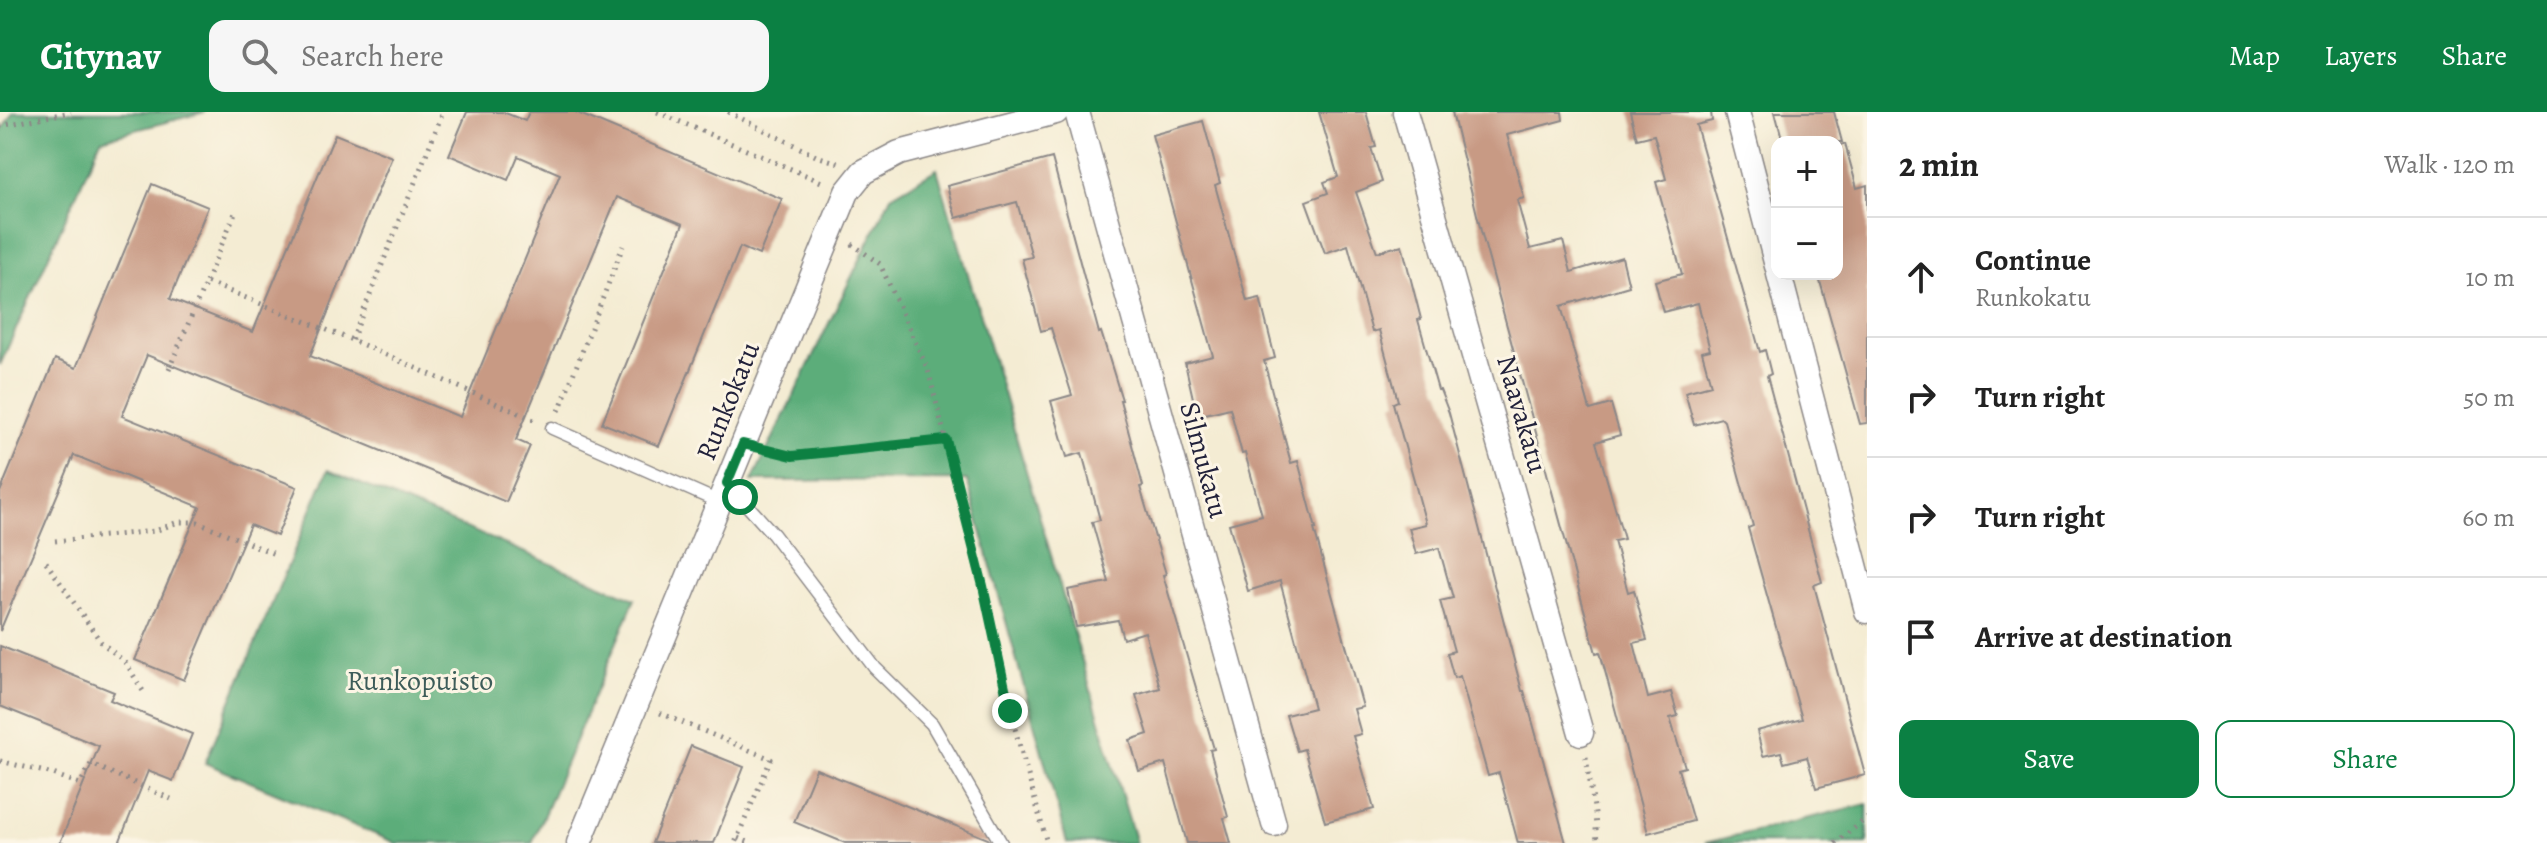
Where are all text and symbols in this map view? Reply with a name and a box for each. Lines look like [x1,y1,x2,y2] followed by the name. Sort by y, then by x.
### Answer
[209,20,769,92] search box
[40,30,161,82] text: Citynav
[237,34,281,78] icon: search
[301,36,444,76] text: Search here
[2229,37,2280,75] text: Map
[2324,37,2397,75] text: Layers
[2441,37,2507,75] text: Share
[1771,136,1843,280] map controls
[1771,136,1843,208] button: +
[1899,141,1979,188] text: 2 min
[2384,147,2515,182] text: Walk · 120 m
[1771,208,1843,280] button: −
[1975,240,2091,280] text: Continue
[1899,255,1943,299] icon: ahead
[2465,260,2515,295] text: 10 m
[1975,280,2091,315] text: Runkokatu
[687,335,769,466] street label: Runkokatu
[1487,351,1557,478] street label: Naavakatu
[1899,375,1943,419] icon: right
[1975,377,2105,417] text: Turn right
[2463,380,2515,415] text: 50 m
[1170,398,1238,523] street label: Silmukatu
[722,479,758,515] route start
[1899,495,1943,539] icon: right
[1975,497,2105,537] text: Turn right
[2462,500,2515,535] text: 60 m
[1899,615,1943,659] icon: arrive
[1975,617,2232,657] text: Arrive at destination
[347,662,493,700] park label: Runkopuisto
[992,693,1028,729] route end
[1899,720,2199,798] button: Save
[2215,720,2515,798] button: Share

